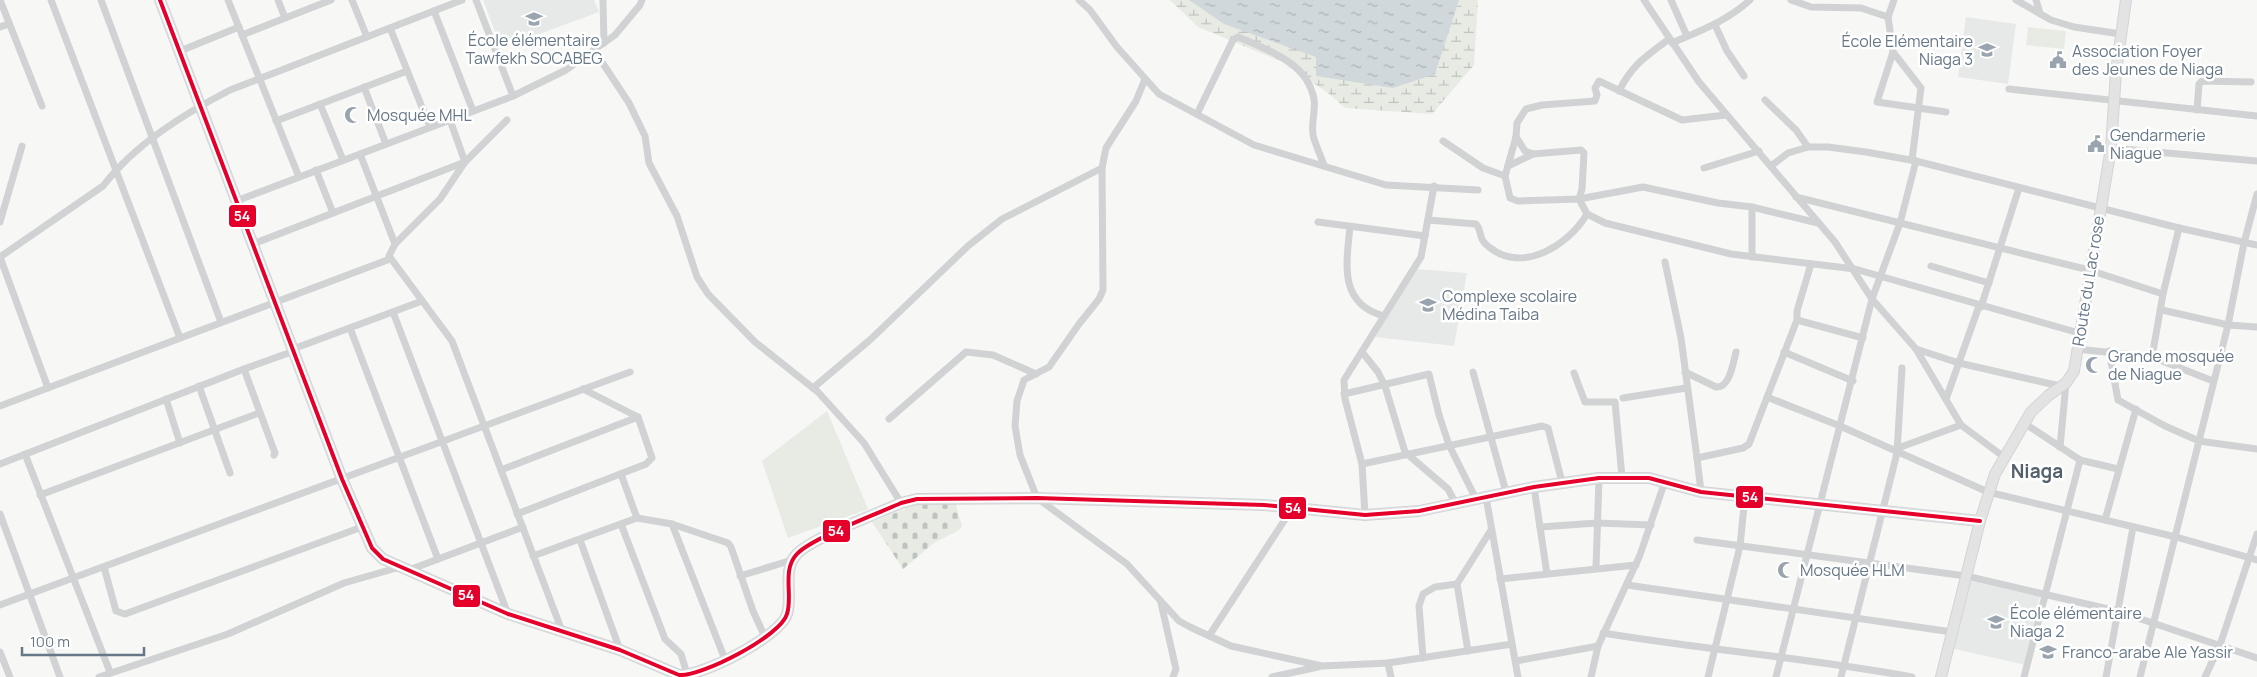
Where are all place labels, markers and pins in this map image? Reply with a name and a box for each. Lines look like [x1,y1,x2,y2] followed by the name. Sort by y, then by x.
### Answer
[524,9,544,29] school or university icon: École élémentaire Tawfekh SOCABEG
[465,29,603,69] place label: École élémentaire Tawfekh SOCABEG
[1841,30,1973,70] place label: École Elémentaire Niaga 3
[1977,40,1997,60] school or university icon: École Elémentaire Niaga 3
[2072,40,2223,80] place label: Association Foyer des Jeunes de Niaga
[2048,50,2068,70] public building icon: Association Foyer des Jeunes de Niaga
[367,104,472,126] place label: Mosquée MHL
[343,105,363,125] mosque icon: Mosquée MHL
[2110,124,2206,164] place label: Gendarmerie Niague
[2086,134,2106,154] public building icon: Gendarmerie Niague
[1442,285,1577,325] place label: Complexe scolaire Médina Taiba
[1418,295,1438,315] school or university icon: Complexe scolaire Médina Taiba
[2108,345,2234,385] place label: Grande mosquée de Niague
[2084,355,2104,375] mosque icon: Grande mosquée de Niague
[1800,559,1905,581] place label: Mosquée HLM
[1776,560,1796,580] mosque icon: Mosquée HLM
[2010,602,2142,642] place label: École élémentaire Niaga 2
[1986,612,2006,632] school or university icon: École élémentaire Niaga 2
[2062,641,2233,663] place label: Franco-arabe Ale Yassir
[2038,642,2058,662] school or university icon: Franco-arabe Ale Yassir

